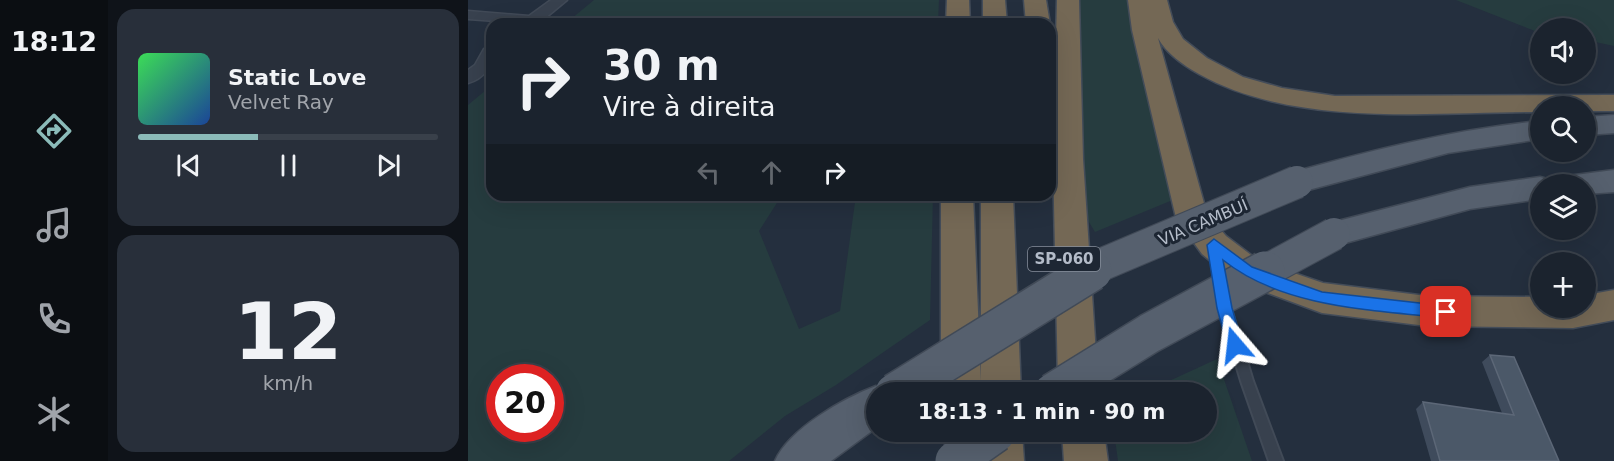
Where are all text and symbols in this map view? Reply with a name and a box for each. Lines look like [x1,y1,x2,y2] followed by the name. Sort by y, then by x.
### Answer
[1530,18,1596,318] map controls
[1530,18,1596,84] button: sound
[11,26,97,57] text: 18:12
[603,41,720,90] text: 30 m
[504,42,582,120] icon: right
[228,65,366,90] text: Static Love
[228,90,334,114] text: Velvet Ray
[603,91,776,122] text: Vire à direita
[1530,96,1596,162] button: search
[33,110,75,152] icon: directions
[172,149,205,182] icon: previous
[272,149,305,182] icon: pause
[372,149,405,182] icon: next
[692,156,725,189] icon: left
[755,156,788,189] icon: ahead
[818,156,851,189] icon: right
[1530,174,1596,240] button: layers
[1156,195,1251,250] street label: VIA CAMBUÍ
[33,204,75,246] icon: music
[1028,247,1100,271] road number: SP-060
[1530,252,1596,318] button: +
[1420,286,1471,337] pin
[234,287,342,377] text: 12
[1429,295,1462,328] icon: arrive
[33,298,75,340] icon: phone
[1203,313,1267,377] position arrow
[486,364,564,442] speed limit sign: 20
[263,371,313,395] text: km/h
[33,393,75,435] icon: climate
[918,399,1165,424] text: 18:13 · 1 min · 90 m

